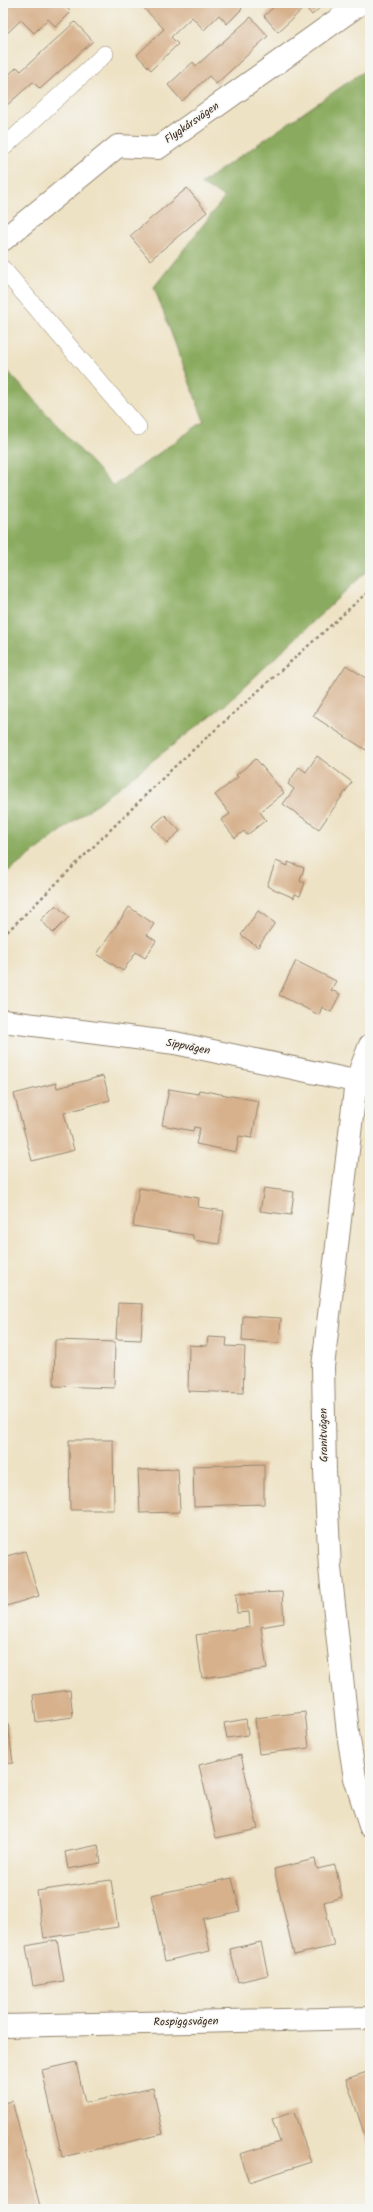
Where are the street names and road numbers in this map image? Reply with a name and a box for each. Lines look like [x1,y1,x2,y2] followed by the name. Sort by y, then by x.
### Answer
[161,97,223,149] street label: Flygkårsvägen
[164,1034,212,1060] street label: Sippvägen
[315,1408,333,1462] street label: Granitvägen
[153,2012,219,2032] street label: Rospiggsvägen

